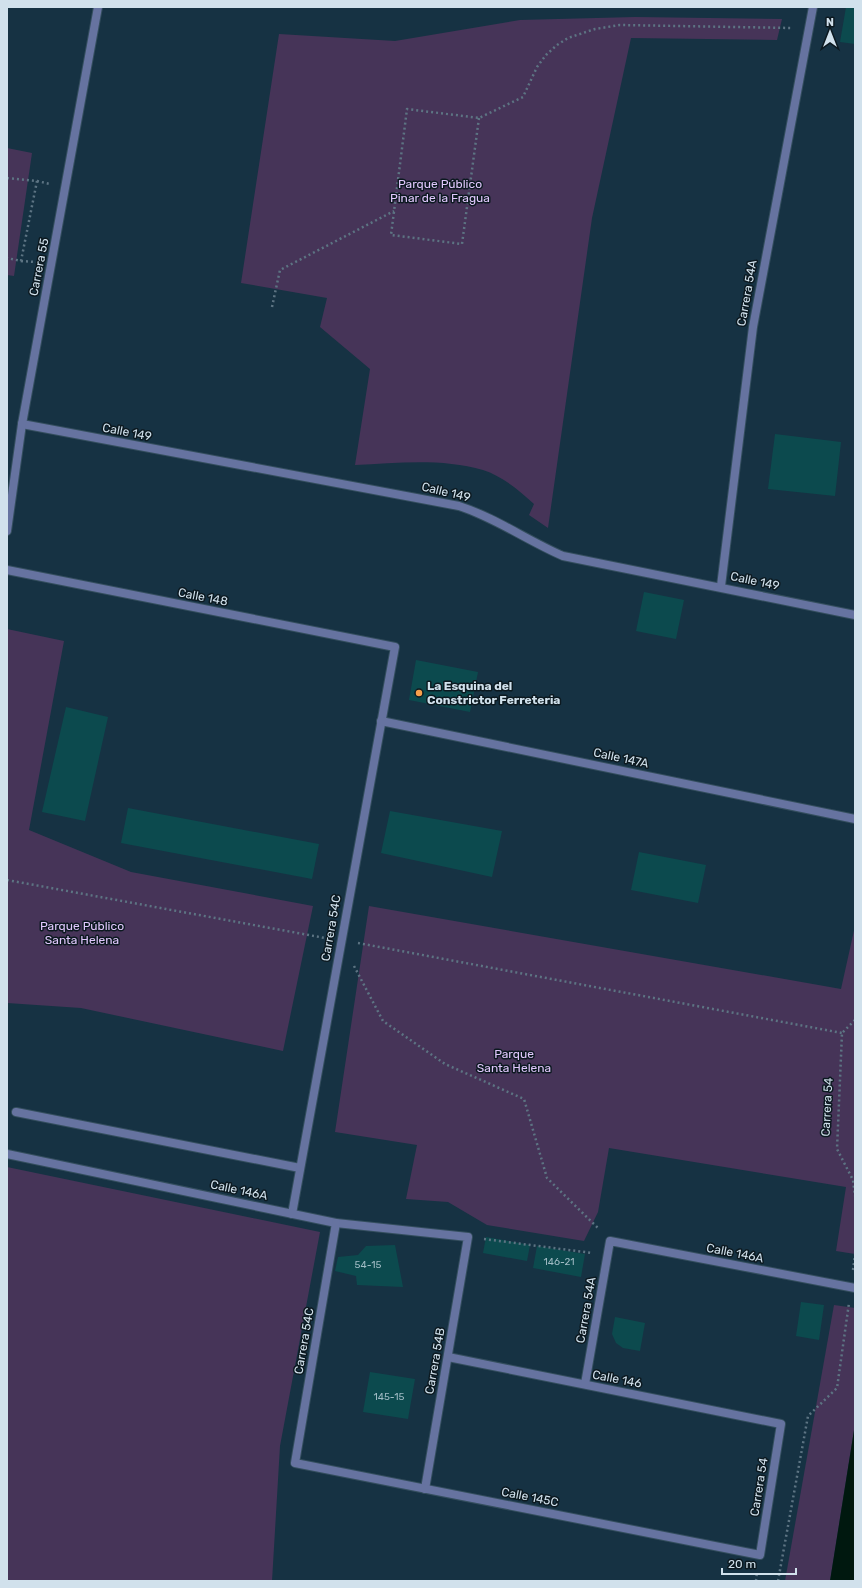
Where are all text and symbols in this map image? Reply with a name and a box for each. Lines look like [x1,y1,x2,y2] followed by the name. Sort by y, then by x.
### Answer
[810,12,850,52] north arrow
[826,16,834,29] text: N
[390,177,490,205] park label: Parque Público Pinar de la Fragua
[27,237,51,297] street label: Carrera 55
[734,259,760,327] street label: Carrera 54A
[101,420,153,444] street label: Calle 149
[420,480,472,504] street label: Calle 149
[729,569,781,593] street label: Calle 149
[177,585,229,609] street label: Calle 148
[427,679,560,707] place label: La Esquina del Constrictor Ferreteria
[414,688,424,698] marker: La Esquina del Constrictor Ferreteria
[592,745,650,771] street label: Calle 147A
[318,894,344,962] street label: Carrera 54C
[40,919,124,947] park label: Parque Público Santa Helena
[477,1047,551,1075] park label: Parque Santa Helena
[818,1077,836,1137] street label: Carrera 54
[209,1177,269,1203] street label: Calle 146A
[705,1241,765,1265] street label: Calle 146A
[543,1256,575,1268] house number: 146-21
[355,1259,381,1271] house number: 54-15
[573,1276,599,1344] street label: Carrera 54A
[291,1307,317,1375] street label: Carrera 54C
[422,1327,448,1395] street label: Carrera 54B
[591,1367,643,1391] street label: Calle 146
[373,1391,405,1403] house number: 145-15
[747,1456,771,1517] street label: Carrera 54
[500,1485,560,1509] street label: Calle 145C
[722,1550,796,1576] scale bar
[728,1557,756,1571] text: 20 m

